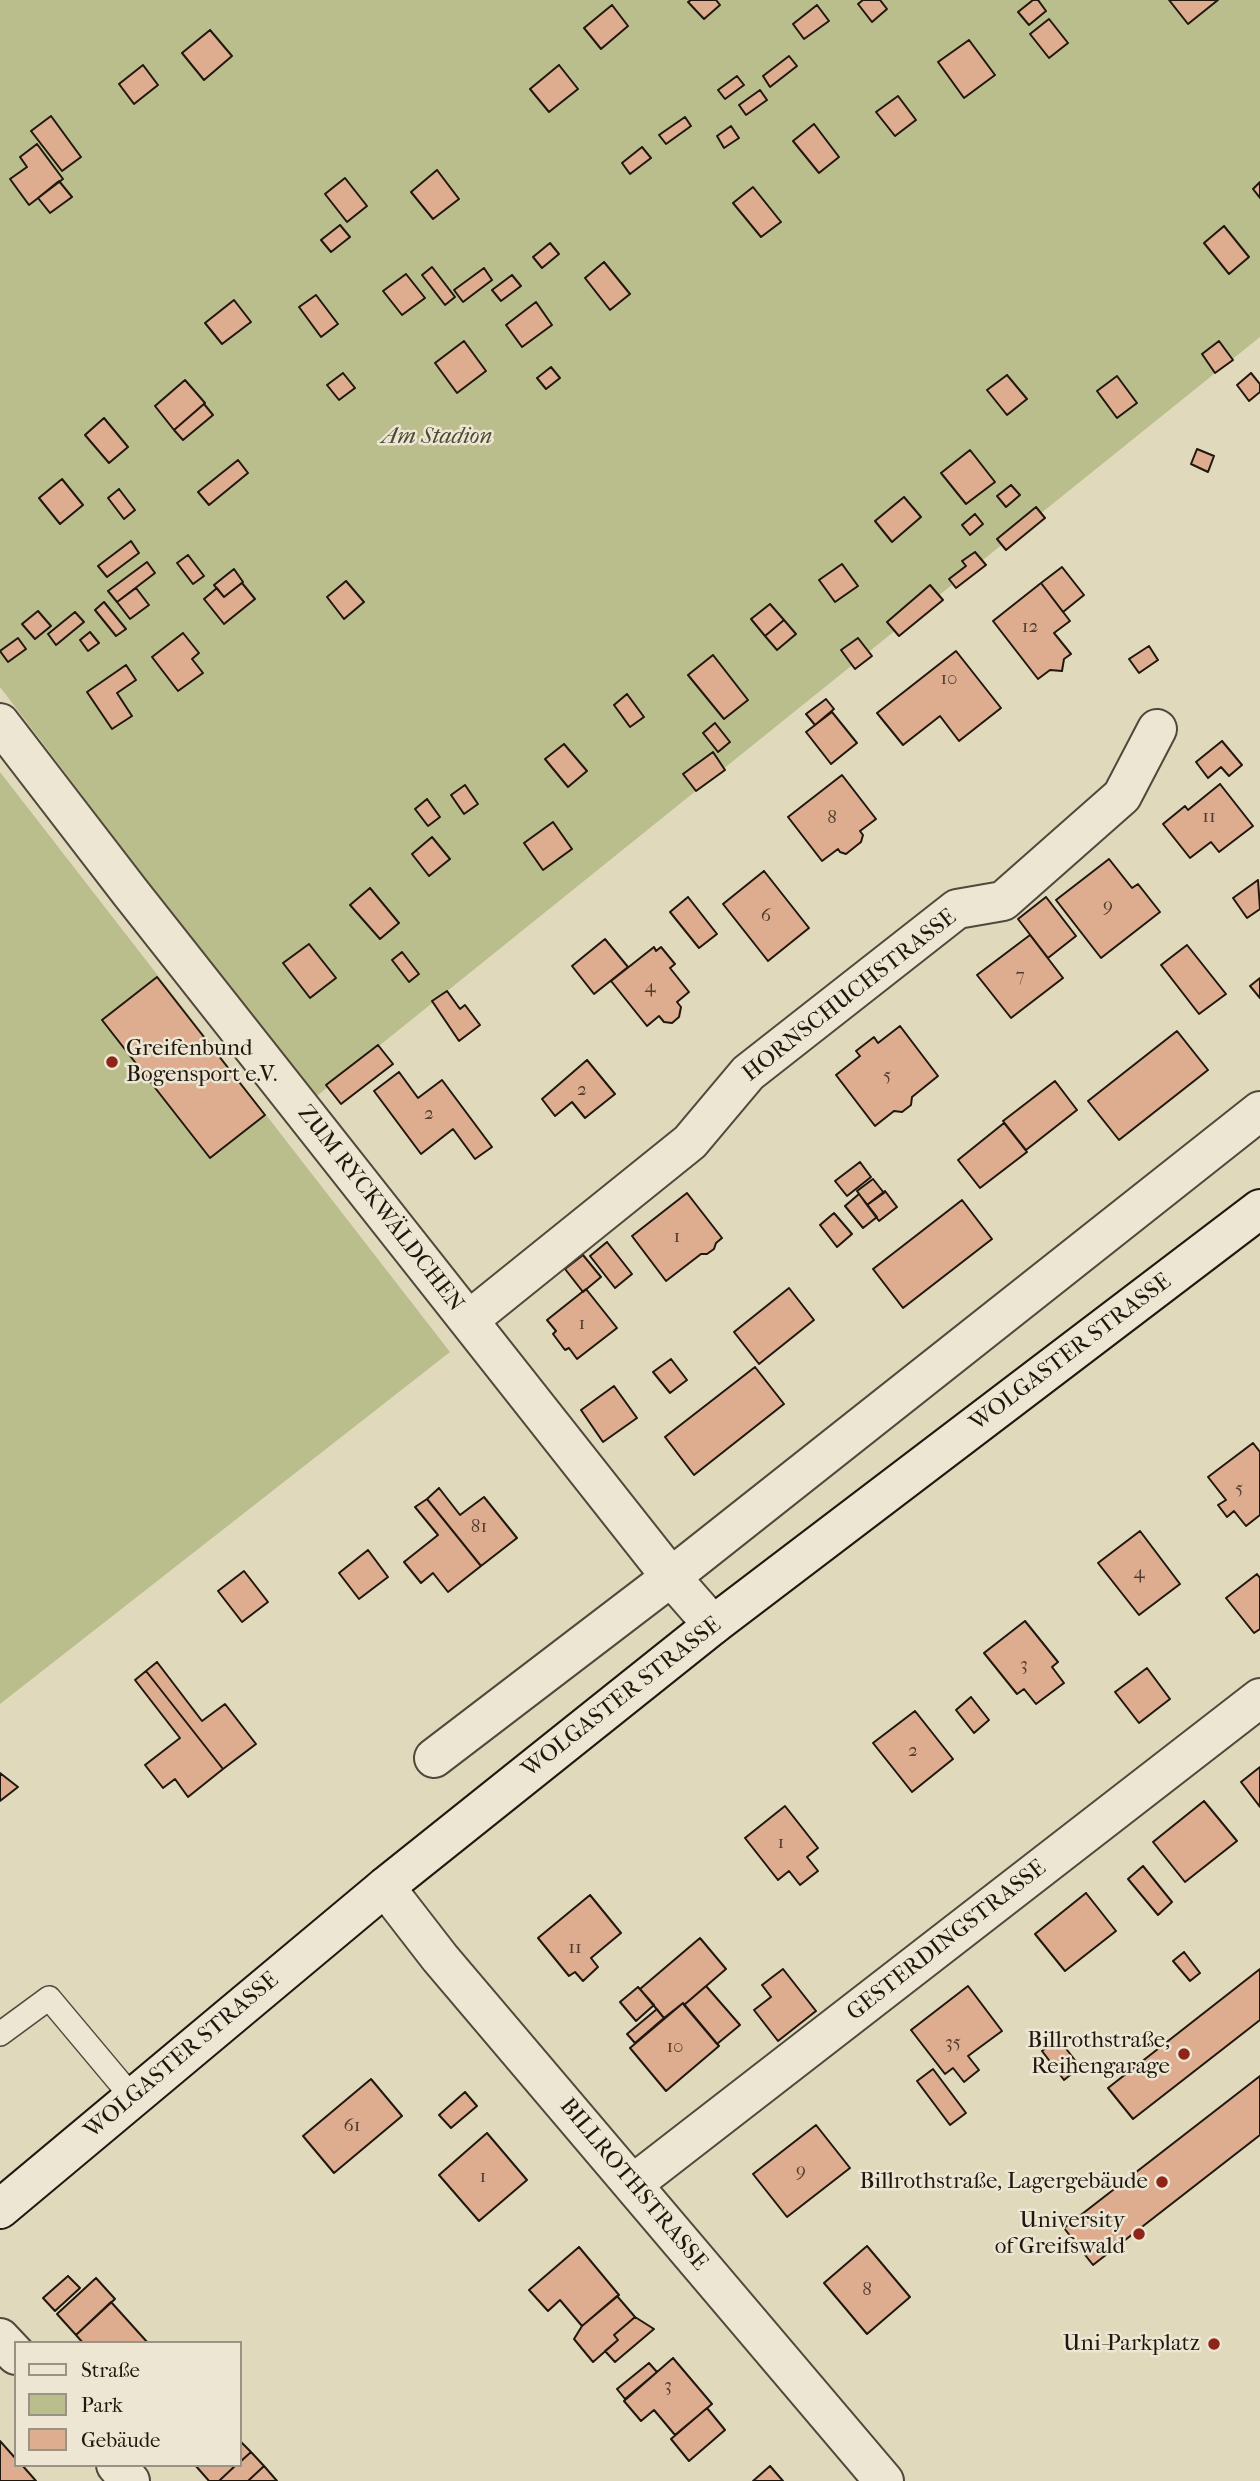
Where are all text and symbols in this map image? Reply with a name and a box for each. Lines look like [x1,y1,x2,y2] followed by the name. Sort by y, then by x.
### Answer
[382,423,492,451] park label: Am Stadion
[1022,616,1038,638] house number: 12
[940,668,958,690] house number: 10
[1202,806,1216,828] house number: 11
[827,807,837,829] house number: 8
[1103,895,1113,917] house number: 9
[738,904,962,1088] street label: HORNSCHUCHSTRASSE
[761,905,771,927] house number: 6
[1015,965,1025,987] house number: 7
[644,976,656,998] house number: 4
[126,1035,277,1089] place label: Greifenbund Bogensport e.V.
[104,1054,120,1070] marker: Greifenbund Bogensport e.V.
[883,1065,891,1087] house number: 5
[577,1079,587,1101] house number: 2
[291,1100,469,1318] street label: ZUM RYCKWÄLDCHEN
[424,1103,434,1125] house number: 2
[674,1226,680,1248] house number: 1
[965,1268,1177,1438] street label: WOLGASTER STRASSE
[579,1313,585,1335] house number: 1
[1235,1478,1243,1500] house number: 5
[471,1516,487,1538] house number: 81
[1133,1562,1145,1584] house number: 4
[517,1612,727,1784] street label: WOLGASTER STRASSE
[1020,1654,1028,1676] house number: 3
[908,1740,918,1762] house number: 2
[778,1832,784,1854] house number: 1
[842,1855,1052,2027] street label: GESTERDINGSTRASSE
[568,1937,582,1959] house number: 11
[79,1967,285,2145] street label: WOLGASTER STRASSE
[1027,2027,1170,2081] place label: Billrothstraße, Reihengarage
[945,2032,961,2054] house number: 35
[666,2036,684,2058] house number: 10
[1176,2046,1192,2062] marker: Billrothstraße, Reihengarage
[553,2093,713,2277] street label: BILLROTHSTRASSE
[344,2115,360,2137] house number: 61
[796,2160,806,2182] house number: 9
[480,2166,486,2188] house number: 1
[859,2168,1148,2196] place label: Billrothstraße, Lagergebäude
[1154,2174,1170,2190] marker: Billrothstraße, Lagergebäude
[995,2207,1125,2261] place label: University of Greifswald
[1131,2226,1147,2242] marker: University of Greifswald
[862,2279,872,2301] house number: 8
[1063,2330,1200,2358] place label: Uni-Parkplatz
[1206,2336,1222,2352] marker: Uni-Parkplatz
[14,2341,242,2467] legend
[81,2358,140,2382] text: Straße
[664,2375,672,2397] house number: 3
[81,2393,123,2417] text: Park
[81,2428,161,2452] text: Gebäude

